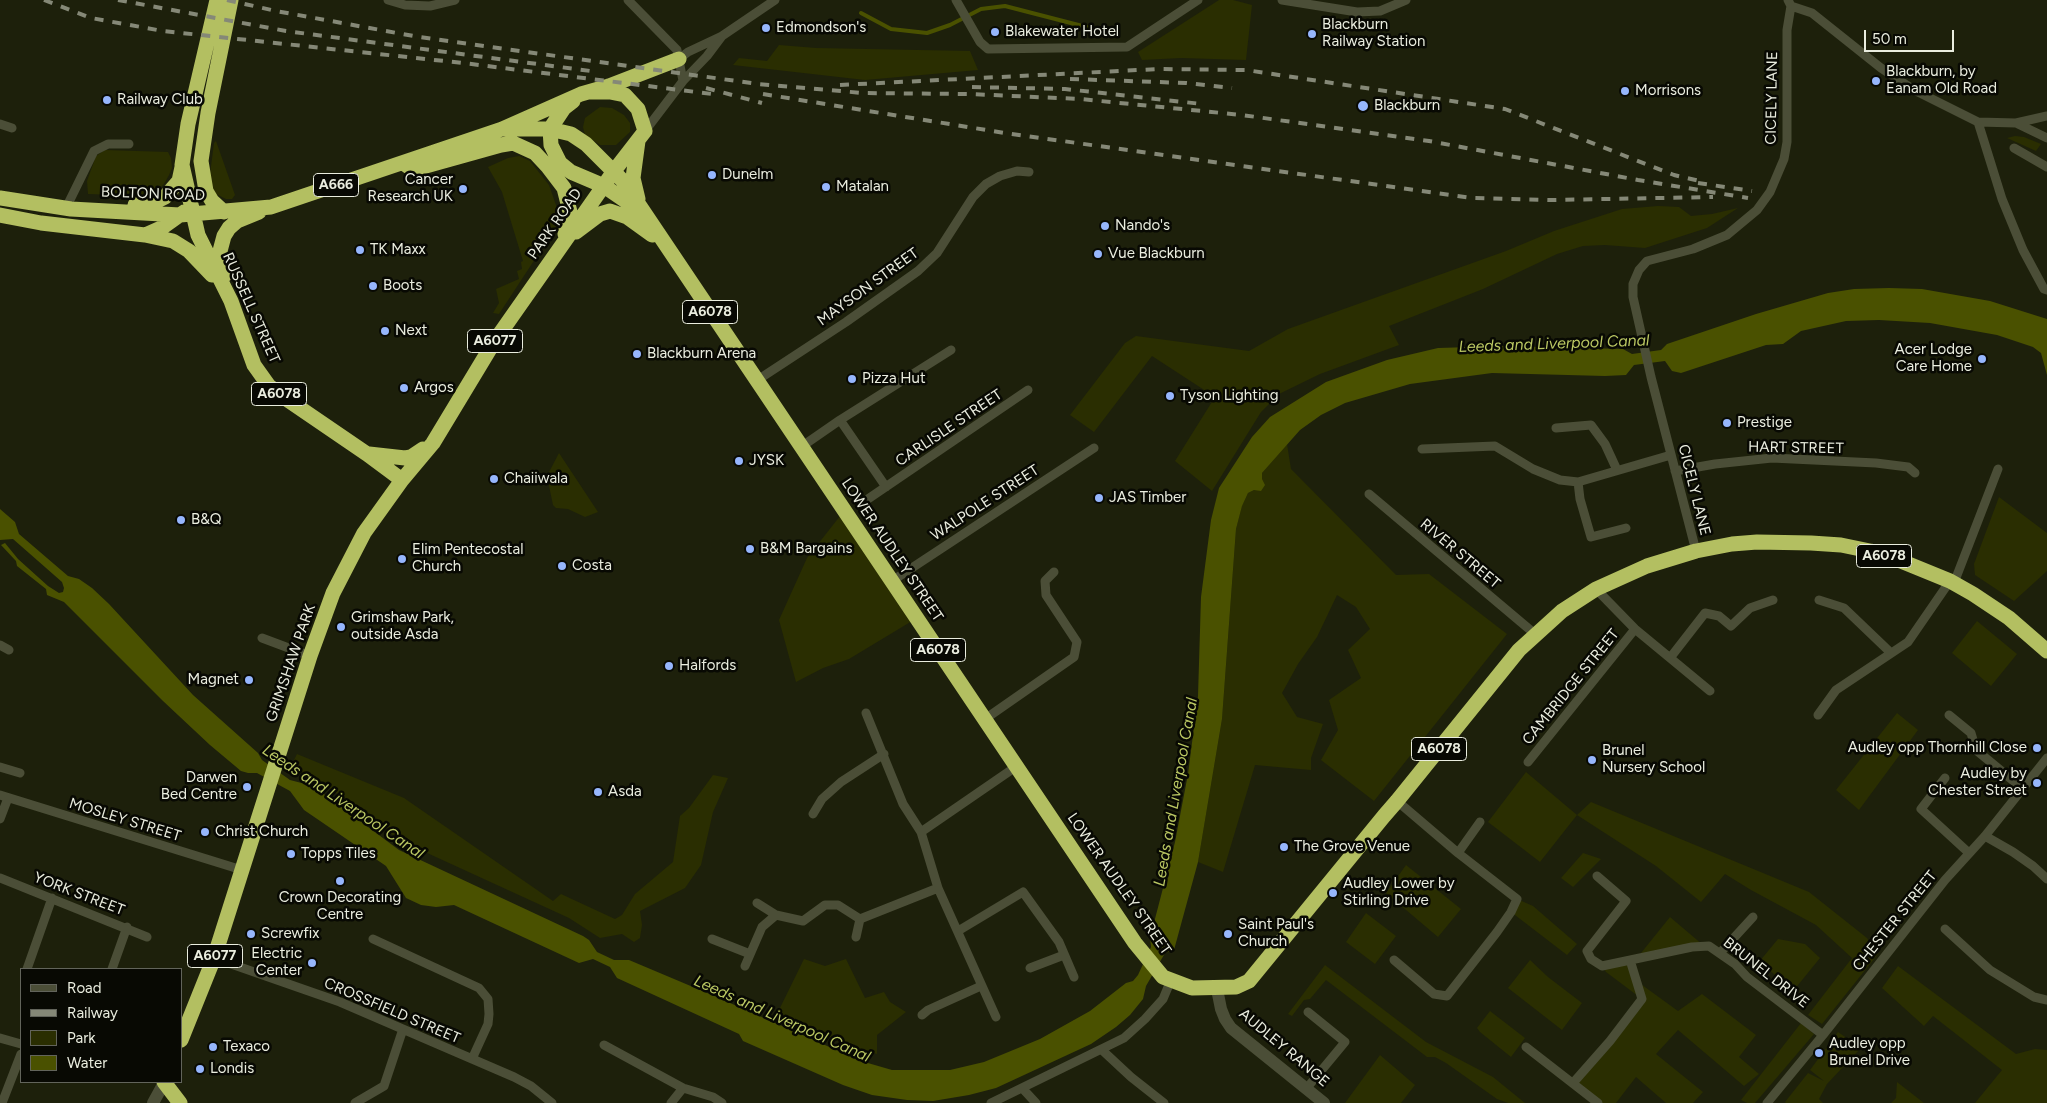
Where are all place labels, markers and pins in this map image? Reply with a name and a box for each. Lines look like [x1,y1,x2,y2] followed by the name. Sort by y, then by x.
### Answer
[1322,16,1425,51] place label: Blackburn Railway Station
[776,19,866,37] place label: Edmondson's
[760,22,772,34] marker: Edmondson's
[1005,23,1119,41] place label: Blakewater Hotel
[989,26,1001,38] marker: Blakewater Hotel
[1306,28,1318,40] marker: Blackburn Railway Station
[1886,63,1997,98] place label: Blackburn, by Eanam Old Road
[1870,75,1882,87] marker: Blackburn, by Eanam Old Road
[1635,82,1701,100] place label: Morrisons
[1619,85,1631,97] marker: Morrisons
[117,91,203,109] place label: Railway Club
[101,94,113,106] marker: Railway Club
[1374,97,1440,115] place label: Blackburn
[1356,99,1370,113] marker: Blackburn
[722,166,773,184] place label: Dunelm
[706,169,718,181] marker: Dunelm
[368,171,453,206] place label: Cancer Research UK
[836,178,889,196] place label: Matalan
[820,181,832,193] marker: Matalan
[457,183,469,195] marker: Cancer Research UK
[1115,217,1170,235] place label: Nando's
[1099,220,1111,232] marker: Nando's
[370,241,426,259] place label: TK Maxx
[354,244,366,256] marker: TK Maxx
[1108,245,1205,263] place label: Vue Blackburn
[1092,248,1104,260] marker: Vue Blackburn
[383,277,422,295] place label: Boots
[367,280,379,292] marker: Boots
[395,322,428,340] place label: Next
[379,325,391,337] marker: Next
[1895,341,1972,376] place label: Acer Lodge Care Home
[647,345,756,363] place label: Blackburn Arena
[631,348,643,360] marker: Blackburn Arena
[1976,353,1988,365] marker: Acer Lodge Care Home
[862,370,926,388] place label: Pizza Hut
[846,373,858,385] marker: Pizza Hut
[414,379,454,397] place label: Argos
[398,382,410,394] marker: Argos
[1180,387,1279,405] place label: Tyson Lighting
[1164,390,1176,402] marker: Tyson Lighting
[1737,414,1792,432] place label: Prestige
[1721,417,1733,429] marker: Prestige
[749,452,784,470] place label: JYSK
[733,455,745,467] marker: JYSK
[504,470,568,488] place label: Chaiiwala
[488,473,500,485] marker: Chaiiwala
[1109,489,1186,507] place label: JAS Timber
[1093,492,1105,504] marker: JAS Timber
[191,511,222,529] place label: B&Q
[175,514,187,526] marker: B&Q
[760,540,852,558] place label: B&M Bargains
[412,541,523,576] place label: Elim Pentecostal Church
[744,543,756,555] marker: B&M Bargains
[396,553,408,565] marker: Elim Pentecostal Church
[572,557,612,575] place label: Costa
[556,560,568,572] marker: Costa
[351,609,454,644] place label: Grimshaw Park, outside Asda
[335,621,347,633] marker: Grimshaw Park, outside Asda
[679,657,736,675] place label: Halfords
[663,660,675,672] marker: Halfords
[188,671,239,689] place label: Magnet
[243,674,255,686] marker: Magnet
[1848,739,2027,757] place label: Audley opp Thornhill Close
[1602,742,1705,777] place label: Brunel Nursery School
[2031,742,2043,754] marker: Audley opp Thornhill Close
[1586,754,1598,766] marker: Brunel Nursery School
[1928,765,2027,800] place label: Audley by Chester Street
[161,769,237,804] place label: Darwen Bed Centre
[2031,777,2043,789] marker: Audley by Chester Street
[241,781,253,793] marker: Darwen Bed Centre
[608,783,642,801] place label: Asda
[592,786,604,798] marker: Asda
[215,823,308,841] place label: Christ Church
[199,826,211,838] marker: Christ Church
[1294,838,1410,856] place label: The Grove Venue
[1278,841,1290,853] marker: The Grove Venue
[301,845,376,863] place label: Topps Tiles
[285,848,297,860] marker: Topps Tiles
[334,875,346,887] marker: Crown Decorating Centre
[1343,875,1455,910] place label: Audley Lower by Stirling Drive
[1327,887,1339,899] marker: Audley Lower by Stirling Drive
[279,889,401,924] place label: Crown Decorating Centre
[1238,916,1314,951] place label: Saint Paul's Church
[261,925,319,943] place label: Screwfix
[245,928,257,940] marker: Screwfix
[1222,928,1234,940] marker: Saint Paul's Church
[251,945,302,980] place label: Electric Center
[306,957,318,969] marker: Electric Center
[1829,1035,1910,1070] place label: Audley opp Brunel Drive
[223,1038,270,1056] place label: Texaco
[207,1041,219,1053] marker: Texaco
[1813,1047,1825,1059] marker: Audley opp Brunel Drive
[210,1060,254,1078] place label: Londis
[194,1063,206,1075] marker: Londis

